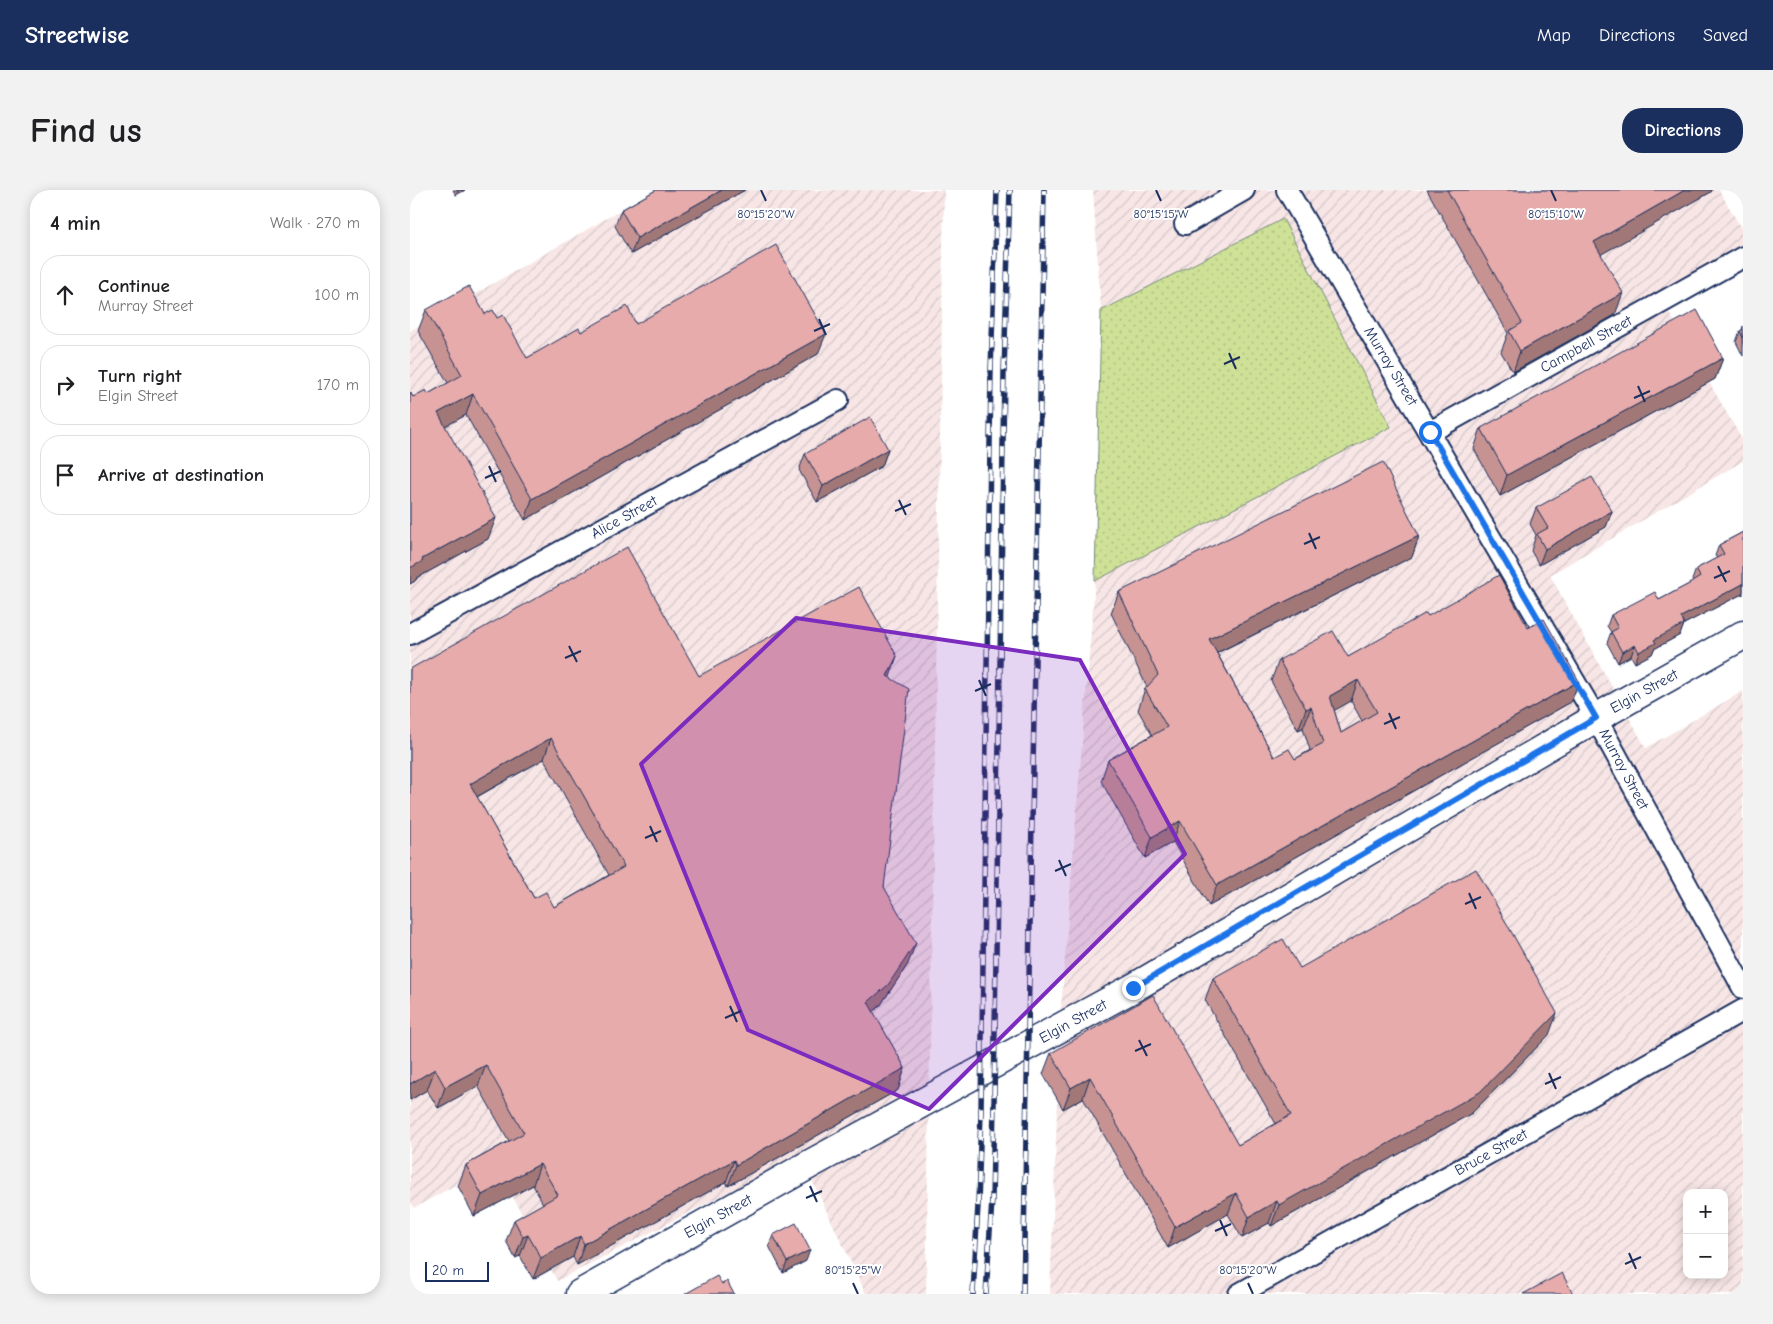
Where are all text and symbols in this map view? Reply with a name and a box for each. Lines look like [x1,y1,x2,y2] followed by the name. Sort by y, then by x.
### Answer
[25,21,129,49] text: Streetwise
[1537,25,1571,46] text: Map
[1599,25,1675,46] text: Directions
[1703,25,1748,46] text: Saved
[1622,108,1743,153] button: Directions
[30,110,142,151] text: Find us
[737,207,795,221] text: 80°15'20"W
[1133,207,1189,221] text: 80°15'15"W
[1528,207,1585,221] text: 80°15'10"W
[50,211,101,235] text: 4 min
[270,214,360,232] text: Walk · 270 m
[98,275,170,297] text: Continue
[51,281,79,309] icon: ahead
[315,286,359,304] text: 100 m
[98,297,193,315] text: Murray Street
[1537,311,1636,377] street label: Campbell Street
[1360,323,1422,409] street label: Murray Street
[98,365,182,387] text: Turn right
[51,371,79,399] icon: right
[317,376,359,394] text: 170 m
[98,387,178,405] text: Elgin Street
[1419,421,1442,444] route start
[51,461,79,489] icon: arrive
[98,464,264,486] text: Arrive at destination
[588,491,661,543] street label: Alice Street
[1607,665,1682,717] street label: Elgin Street
[1595,726,1653,813] street label: Murray Street
[1122,977,1145,1000] route end
[1036,995,1111,1047] street label: Elgin Street
[1452,1124,1531,1179] street label: Bruce Street
[1683,1189,1728,1279] map controls
[1683,1189,1728,1234] button: +
[681,1190,756,1242] street label: Elgin Street
[1683,1234,1728,1279] button: −
[425,1259,489,1282] scale bar
[432,1262,464,1279] text: 20 m
[825,1263,882,1277] text: 80°15'25"W
[1219,1263,1277,1277] text: 80°15'20"W

